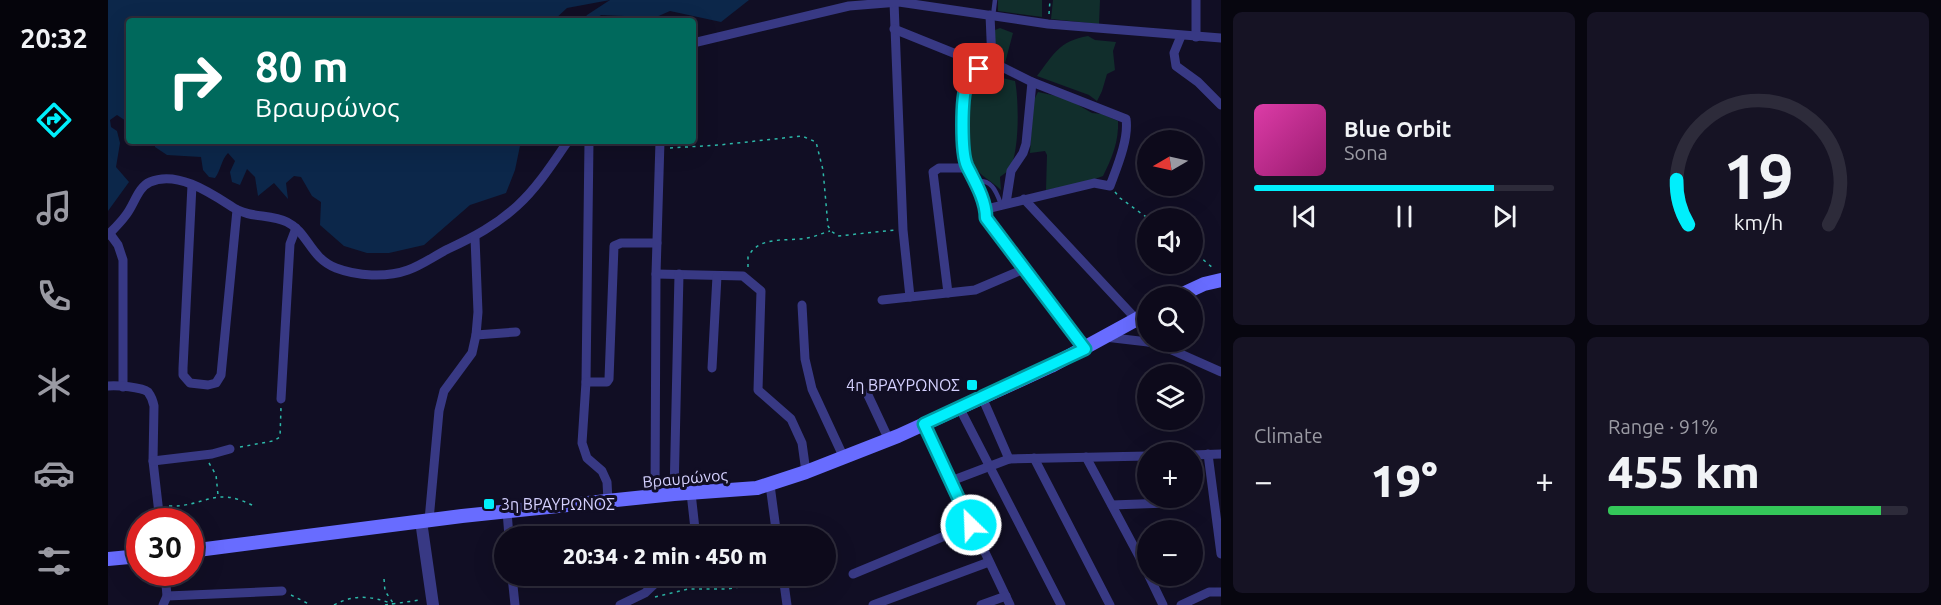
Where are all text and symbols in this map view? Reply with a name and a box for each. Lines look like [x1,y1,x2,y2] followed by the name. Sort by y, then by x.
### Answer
[20,23,88,53] text: 20:32
[156,42,234,120] icon: right
[255,43,349,90] text: 80 m
[953,43,1004,94] pin
[962,52,995,85] icon: arrive
[255,92,399,122] text: Βραυρώνος
[33,99,75,141] icon: directions
[1344,116,1451,141] text: Blue Orbit
[1137,130,1203,196] north arrow
[1137,130,1203,586] map controls
[1344,141,1388,164] text: Sona
[1723,142,1793,212] text: 19
[33,187,75,229] icon: music
[1288,200,1321,233] icon: previous
[1388,200,1421,233] icon: pause
[1488,200,1521,233] icon: next
[1137,208,1203,274] button: sound
[1733,211,1783,235] text: km/h
[33,275,75,317] icon: phone
[1137,286,1203,352] button: search
[33,364,75,406] icon: climate
[1137,364,1203,430] button: layers
[846,376,960,394] place label: 4η ΒΡΑΥΡΩΝΟΣ
[965,378,979,392] marker: 4η ΒΡΑΥΡΩΝΟΣ
[1608,415,1718,438] text: Range · 91%
[1254,424,1323,447] text: Climate
[1137,442,1203,508] button: +
[1608,446,1760,497] text: 455 km
[33,452,75,494] icon: car
[1370,455,1438,506] text: 19°
[1254,462,1273,499] text: −
[1535,462,1554,499] text: +
[642,465,728,492] street label: Βραυρώνος
[939,493,1003,557] position arrow
[501,495,615,513] place label: 3η ΒΡΑΥΡΩΝΟΣ
[482,497,496,511] marker: 3η ΒΡΑΥΡΩΝΟΣ
[126,508,204,586] speed limit sign: 30
[1137,520,1203,586] button: −
[33,540,75,582] icon: filters
[563,543,767,568] text: 20:34 · 2 min · 450 m

